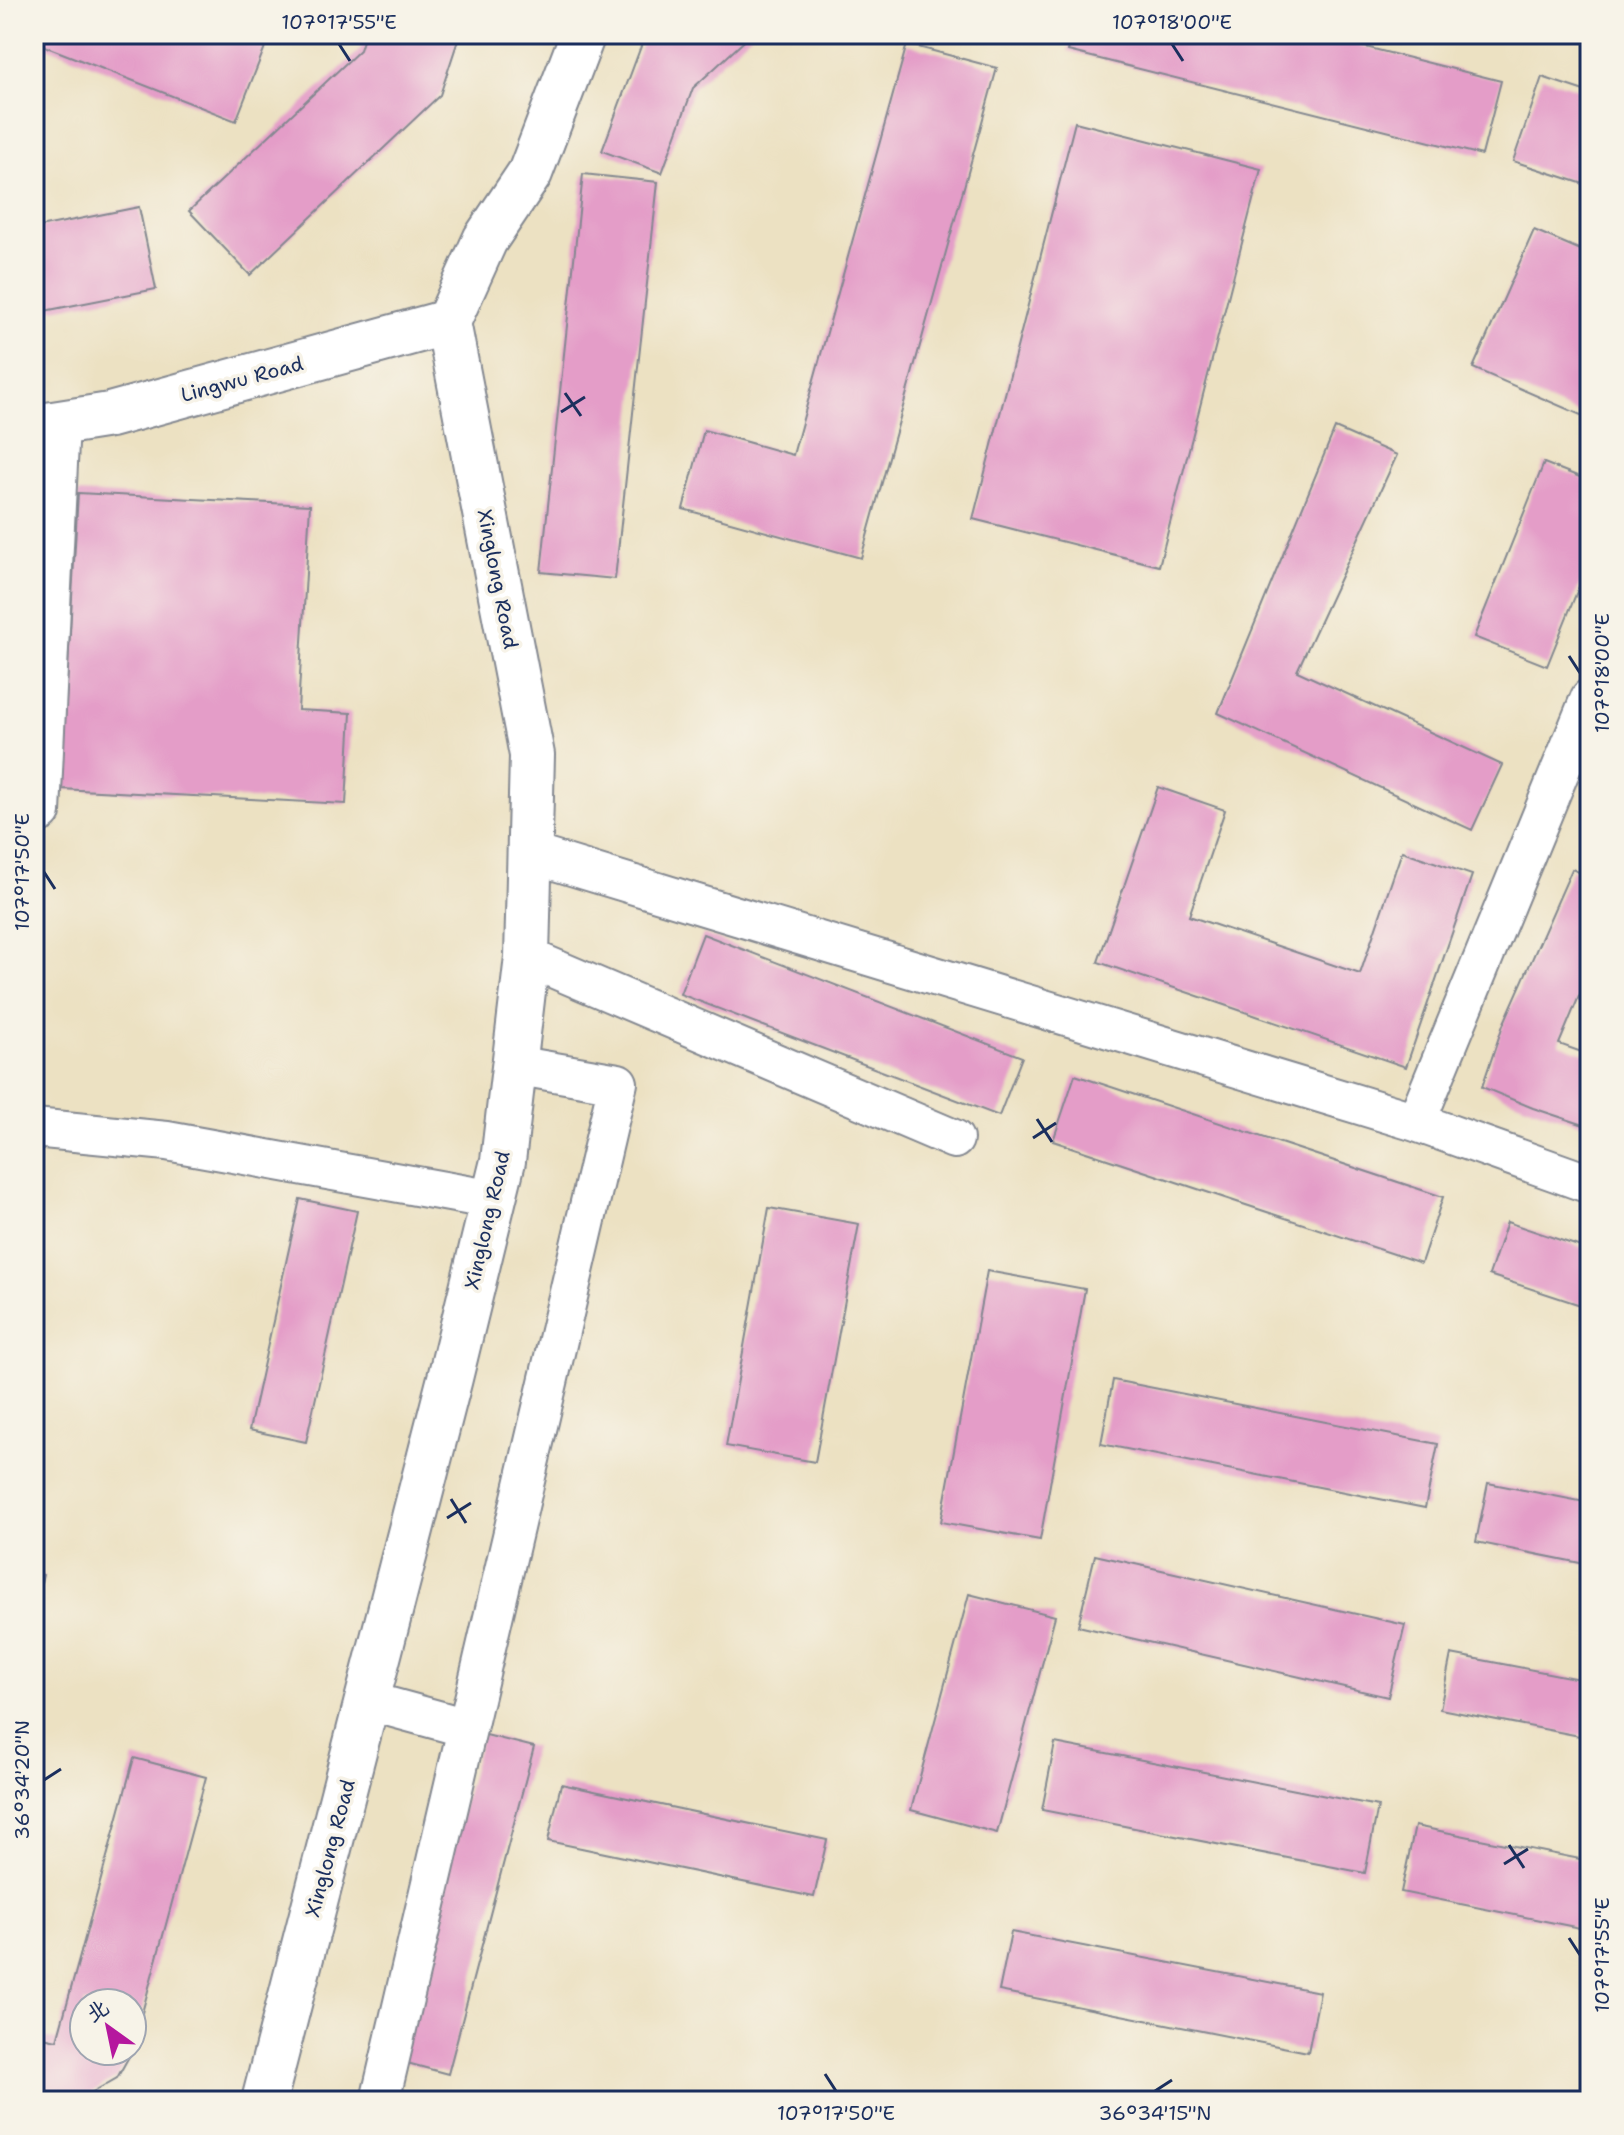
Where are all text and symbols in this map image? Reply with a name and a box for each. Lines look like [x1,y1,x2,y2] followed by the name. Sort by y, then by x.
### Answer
[281,9,397,35] text: 107°17'55"E
[1112,9,1232,35] text: 107°18'00"E
[178,350,306,408] street label: Lingwu Road
[472,507,524,651] street label: Xinglong Road
[1589,613,1615,733] text: 107°18'00"E
[9,813,35,931] text: 107°17'50"E
[458,1148,516,1292] street label: Xinglong Road
[9,1720,35,1840] text: 36°34'20"N
[299,1776,361,1920] street label: Xinglong Road
[1589,1897,1615,2013] text: 107°17'55"E
[68,1987,148,2067] north arrow
[80,1992,115,2029] text: 北
[777,2100,895,2126] text: 107°17'50"E
[1098,2100,1212,2126] text: 36°34'15"N

